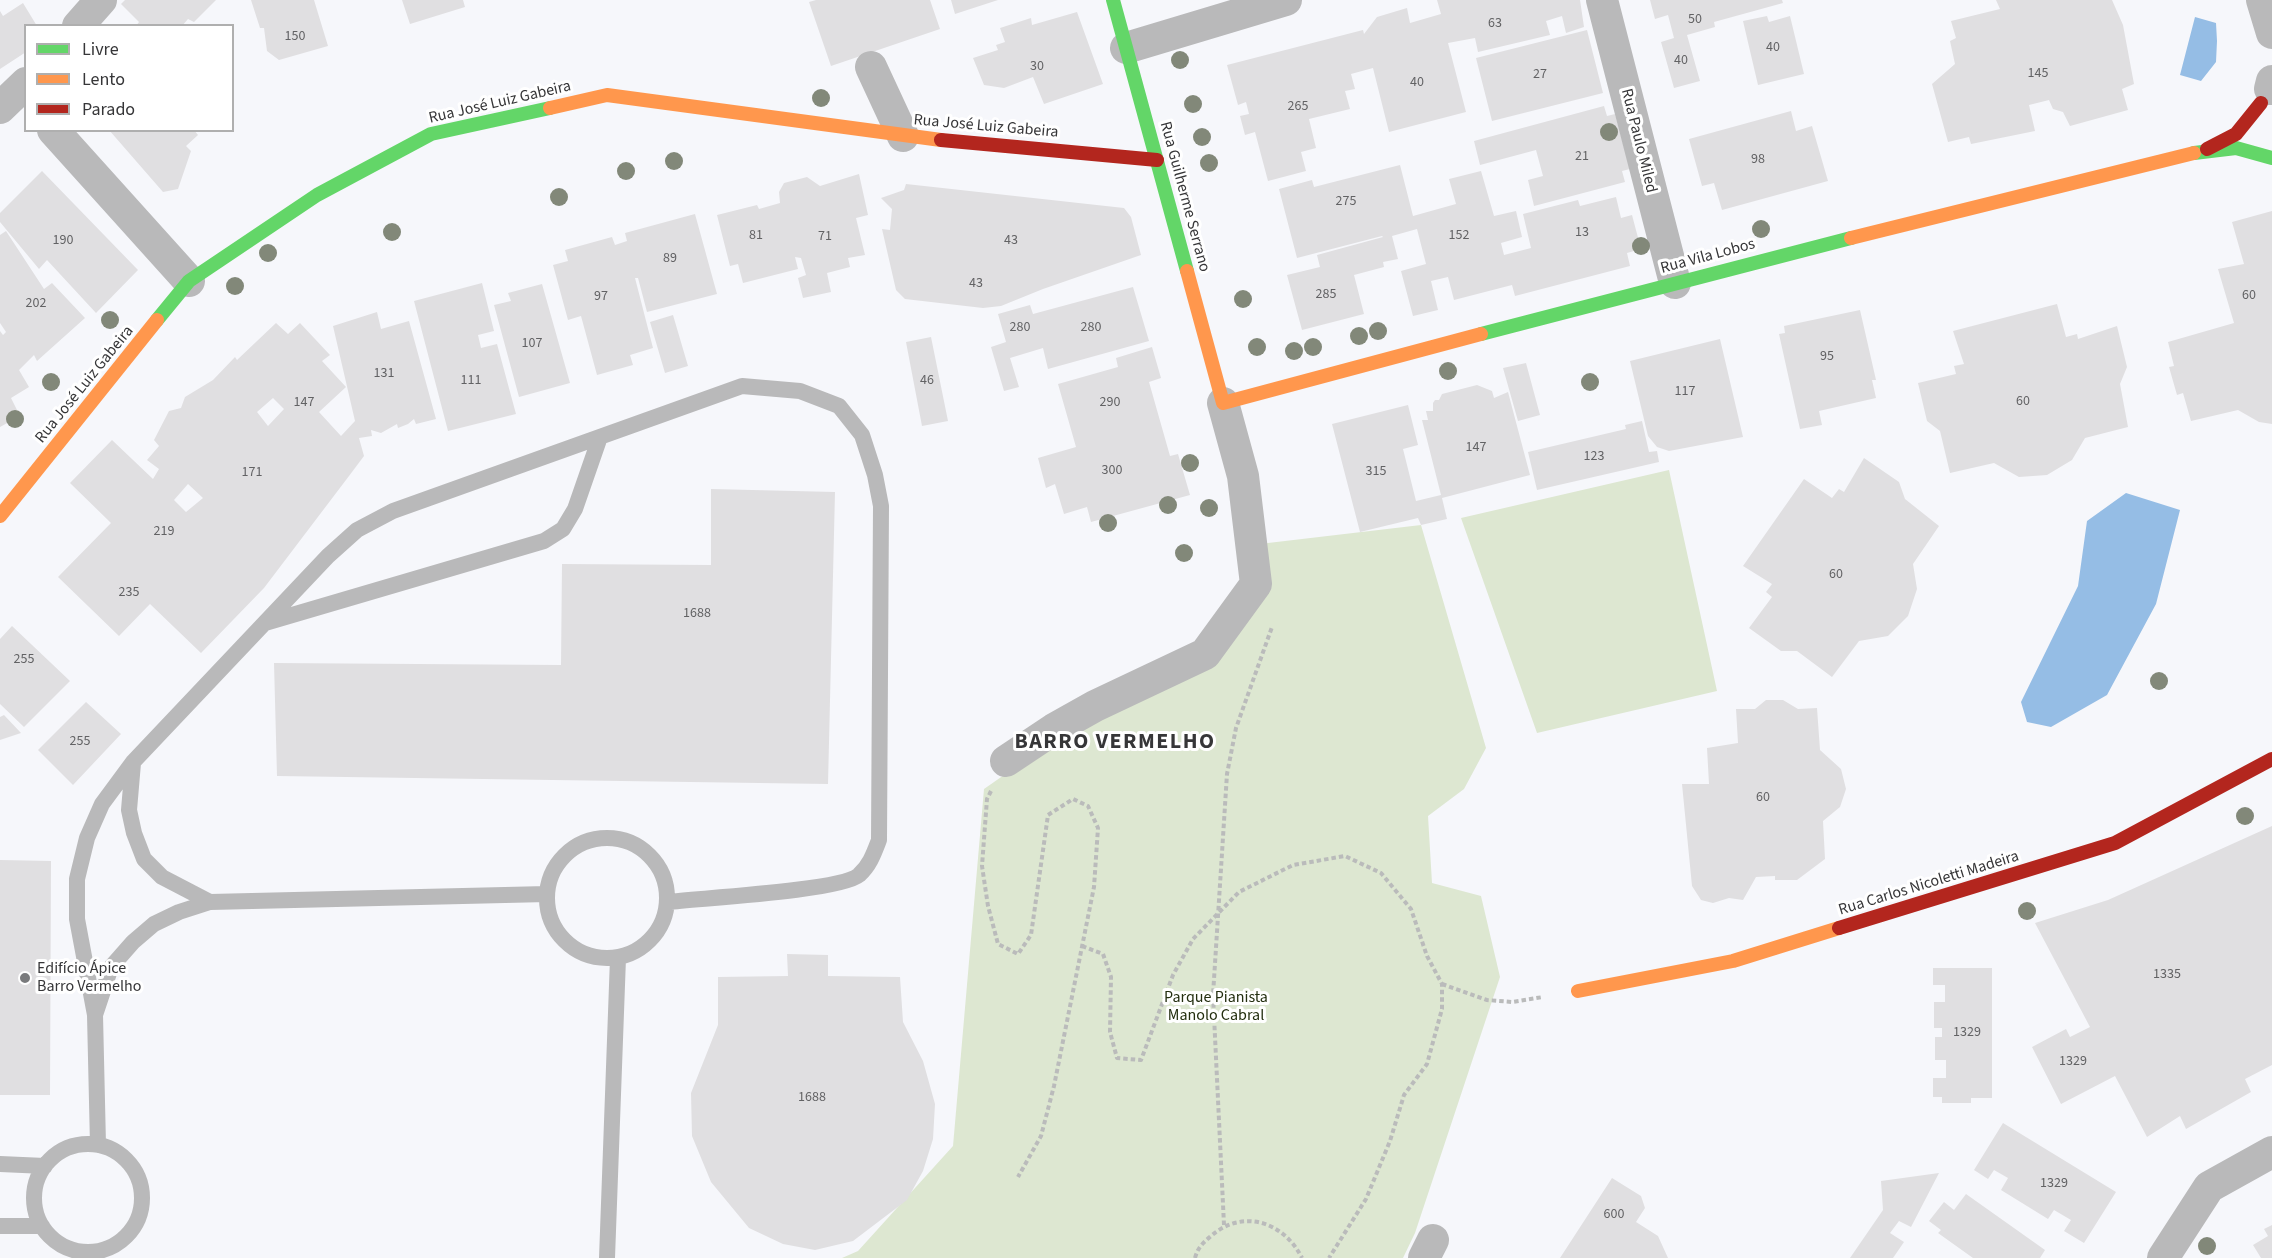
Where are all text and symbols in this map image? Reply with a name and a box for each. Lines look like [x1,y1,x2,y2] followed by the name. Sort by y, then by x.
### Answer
[1688,12,1702,28] house number: 50
[1488,16,1502,32] house number: 63
[24,24,234,132] legend
[285,29,305,45] house number: 150
[82,37,119,62] text: Livre
[1766,40,1780,56] house number: 40
[1674,53,1688,69] house number: 40
[1030,59,1044,75] house number: 30
[2028,66,2048,82] house number: 145
[82,67,125,92] text: Lento
[1533,67,1547,83] house number: 27
[1410,75,1424,91] house number: 40
[427,77,573,129] street label: Rua José Luiz Gabeira
[1616,87,1660,195] street label: Rua Paulo Miled
[82,97,135,122] text: Parado
[1288,99,1308,115] house number: 265
[913,111,1059,143] street label: Rua José Luiz Gabeira
[1155,120,1213,274] street label: Rua Guilherme Serrano
[1575,149,1589,165] house number: 21
[1751,152,1765,168] house number: 98
[1336,194,1356,210] house number: 275
[1575,225,1589,241] house number: 13
[749,228,763,244] house number: 81
[1449,228,1469,244] house number: 152
[818,229,832,245] house number: 71
[53,233,73,249] house number: 190
[1004,233,1018,249] house number: 43
[1659,235,1757,279] street label: Rua Vila Lobos
[663,251,677,267] house number: 89
[969,276,983,292] house number: 43
[1316,287,1336,303] house number: 285
[2242,288,2256,304] house number: 60
[594,289,608,305] house number: 97
[26,296,46,312] house number: 202
[1010,320,1030,336] house number: 280
[1081,320,1101,336] house number: 280
[32,322,138,448] street label: Rua José Luiz Gabeira
[522,336,542,352] house number: 107
[1820,349,1834,365] house number: 95
[374,366,394,382] house number: 131
[461,373,481,389] house number: 111
[920,373,934,389] house number: 46
[1675,384,1695,400] house number: 117
[2016,394,2030,410] house number: 60
[294,395,314,411] house number: 147
[1100,395,1120,411] house number: 290
[1466,440,1486,456] house number: 147
[1584,449,1604,465] house number: 123
[1102,463,1122,479] house number: 300
[1366,464,1386,480] house number: 315
[242,465,262,481] house number: 171
[154,524,174,540] house number: 219
[1829,567,1843,583] house number: 60
[119,585,139,601] house number: 235
[683,606,711,622] house number: 1688
[14,652,34,668] house number: 255
[1014,730,1216,756] district label: BARRO VERMELHO
[70,734,90,750] house number: 255
[1756,790,1770,806] house number: 60
[1837,847,2021,921] street label: Rua Carlos Nicoletti Madeira
[37,959,141,997] place label: Edifício Ápice Barro Vermelho
[2153,967,2181,983] house number: 1335
[18,971,32,985] marker: Edifício Ápice Barro Vermelho
[1164,988,1268,1026] park label: Parque Pianista Manolo Cabral
[1953,1025,1981,1041] house number: 1329
[2059,1054,2087,1070] house number: 1329
[798,1090,826,1106] house number: 1688
[2040,1176,2068,1192] house number: 1329
[1604,1207,1624,1223] house number: 600

